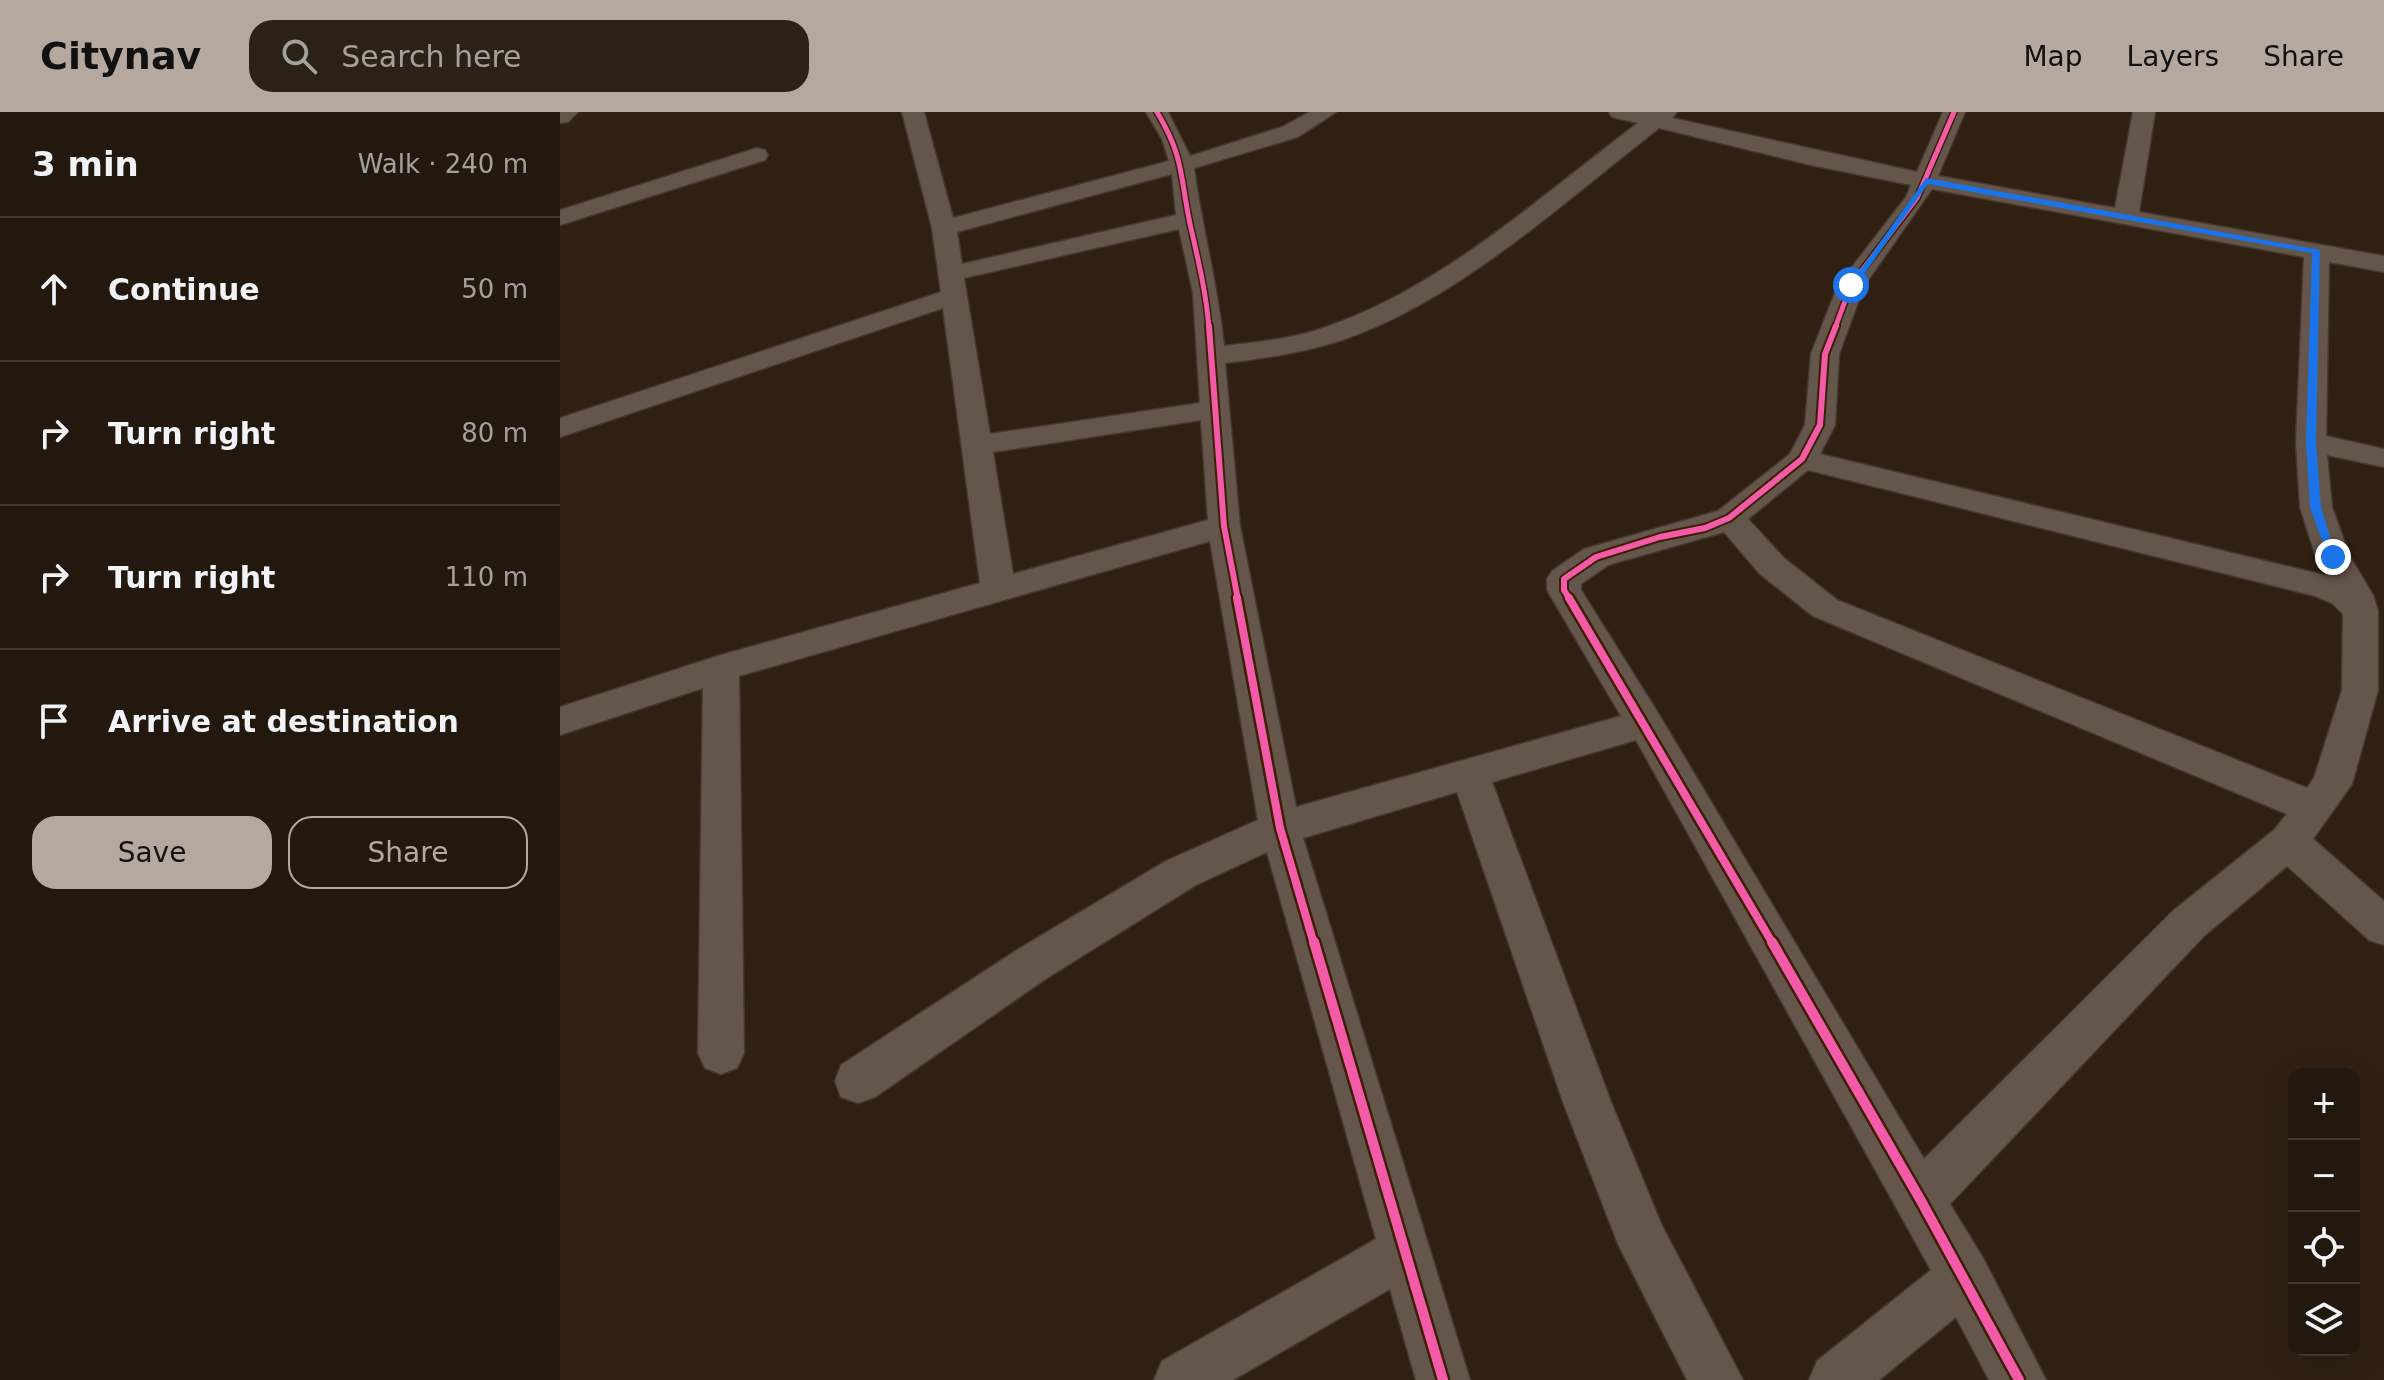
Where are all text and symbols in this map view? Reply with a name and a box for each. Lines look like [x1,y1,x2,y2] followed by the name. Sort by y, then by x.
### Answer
[249,20,809,92] search box
[40,34,201,78] text: Citynav
[277,34,321,78] icon: search
[341,39,522,74] text: Search here
[2023,40,2083,73] text: Map
[2127,40,2219,73] text: Layers
[2263,40,2344,73] text: Share
[32,144,139,184] text: 3 min
[358,149,528,179] text: Walk · 240 m
[32,267,76,311] icon: ahead
[1833,267,1869,303] route start
[108,272,260,307] text: Continue
[461,274,528,304] text: 50 m
[32,411,76,455] icon: right
[108,416,275,451] text: Turn right
[461,418,528,448] text: 80 m
[2315,539,2351,575] route end
[32,555,76,599] icon: right
[108,560,275,595] text: Turn right
[445,562,528,592] text: 110 m
[32,699,76,743] icon: arrive
[108,704,459,739] text: Arrive at destination
[32,816,272,889] button: Save
[288,816,528,889] button: Share
[2288,1068,2360,1356] map controls
[2288,1068,2360,1140] button: +
[2288,1140,2360,1212] button: −
[2288,1212,2360,1284] button: locate
[2288,1284,2360,1356] button: layers

